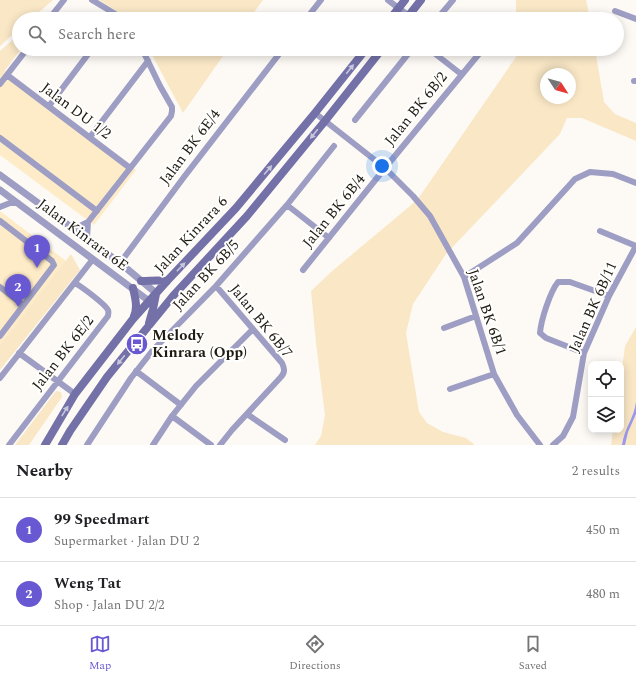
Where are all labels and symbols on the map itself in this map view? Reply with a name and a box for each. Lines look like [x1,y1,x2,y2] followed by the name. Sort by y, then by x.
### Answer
[345,64,354,75] one-way arrow
[379,67,453,151] street label: Jalan BK 6B/2
[540,68,576,104] north arrow
[36,77,116,145] street label: Jalan DU 1/2
[154,104,227,190] street label: Jalan BK 6E/4
[310,129,319,140] one-way arrow
[372,156,392,176] your location
[263,165,272,176] one-way arrow
[297,168,372,253] street label: Jalan BK 6B/4
[149,191,234,279] street label: Jalan Kinrara 6
[33,193,133,277] street label: Jalan Kinrara 6E
[167,234,245,316] street label: Jalan BK 6B/5
[24,235,50,268] pin: 1
[563,258,623,356] street label: Jalan BK 6B/11
[176,261,185,272] one-way arrow
[461,266,513,358] street label: Jalan BK 6B/1
[5,274,31,307] pin: 2
[224,279,298,363] street label: Jalan BK 6B/7
[26,311,100,395] street label: Jalan BK 6E/2
[152,324,247,364] place label: Melody Kinrara (Opp)
[124,331,150,357] bus stop icon: Melody Kinrara (Opp)
[116,355,125,366] one-way arrow
[61,406,68,417] one-way arrow

